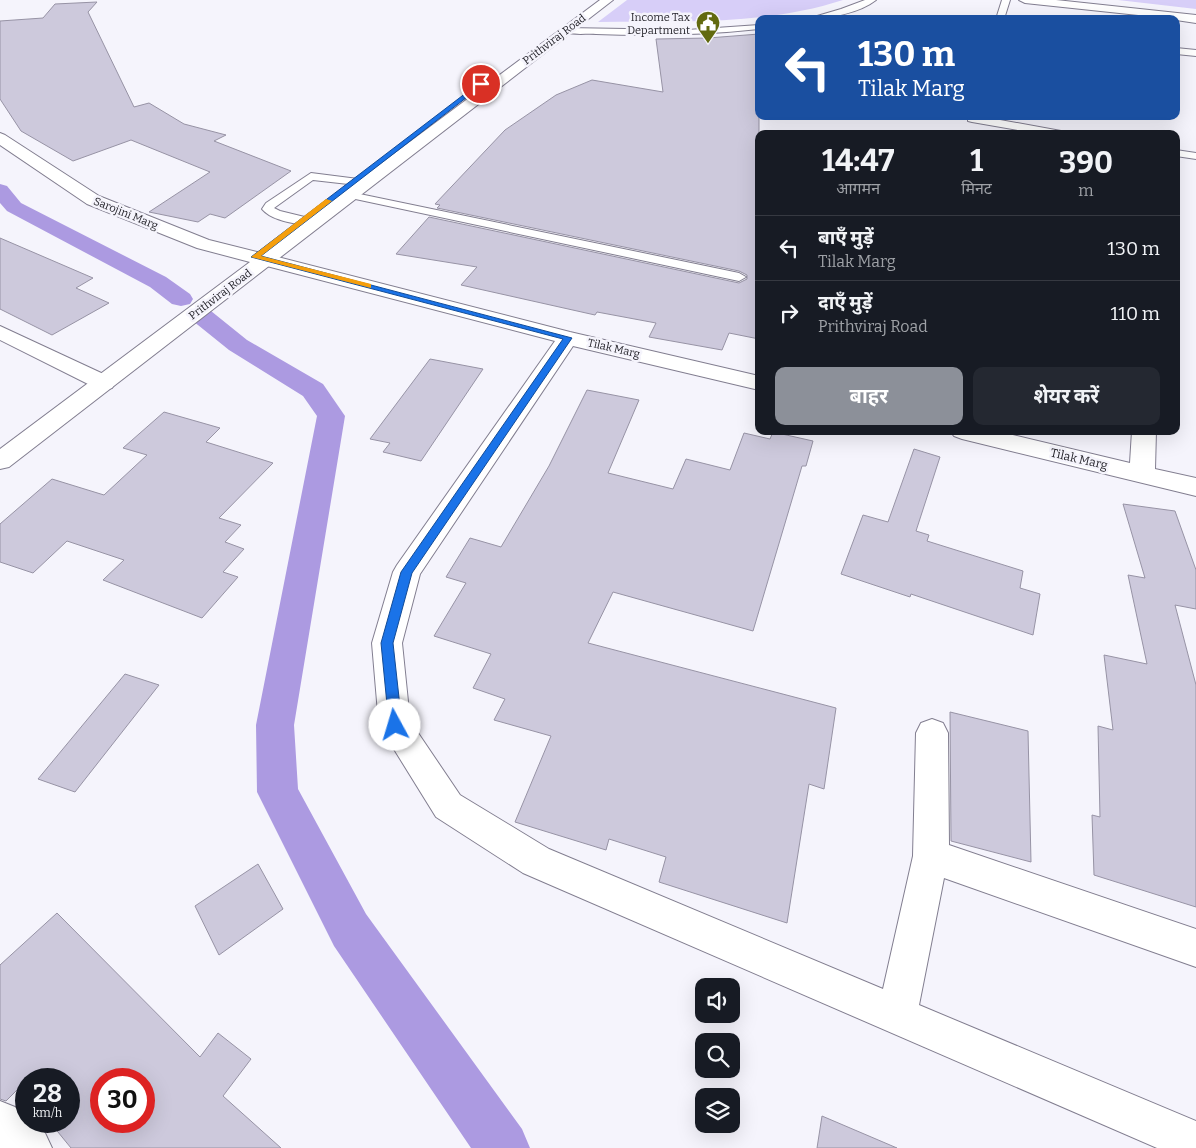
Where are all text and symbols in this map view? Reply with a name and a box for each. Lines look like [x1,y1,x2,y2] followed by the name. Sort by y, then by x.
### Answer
[695,10,721,44] public building icon: Income Tax Department
[520,11,589,67] street label: Prithviraj Road
[627,11,690,37] place label: Income Tax Department
[858,33,955,75] text: 130 m
[775,35,840,100] icon: left
[460,63,502,105] pin
[467,70,495,98] icon: arrive
[858,75,965,102] text: Tilak Marg
[822,143,894,179] text: 14:47
[970,143,983,179] text: 1
[1059,145,1113,181] text: 390
[836,179,880,198] text: आगमन
[961,179,992,198] text: मिनट
[1078,181,1094,200] text: m
[92,195,160,232] street label: Sarojini Marg
[818,226,874,249] text: बाएँ मुड़ें
[775,234,803,262] icon: left
[1107,237,1160,260] text: 130 m
[818,252,896,271] text: Tilak Marg
[186,266,255,322] street label: Prithviraj Road
[818,291,872,314] text: दाएँ मुड़ें
[775,299,803,327] icon: right
[1110,302,1160,325] text: 110 m
[818,317,928,336] text: Prithviraj Road
[586,336,641,361] street label: Tilak Marg
[775,367,963,425] button: बाहर
[973,367,1160,425] button: शेयर करें
[1049,446,1109,472] street label: Tilak Marg
[368,698,420,750] position arrow
[695,978,740,1133] map controls
[695,978,740,1023] button: sound
[695,1033,740,1078] button: search
[90,1068,155,1133] speed limit sign: 30
[33,1079,62,1109] text: 28
[695,1088,740,1133] button: layers
[33,1106,62,1120] text: km/h

